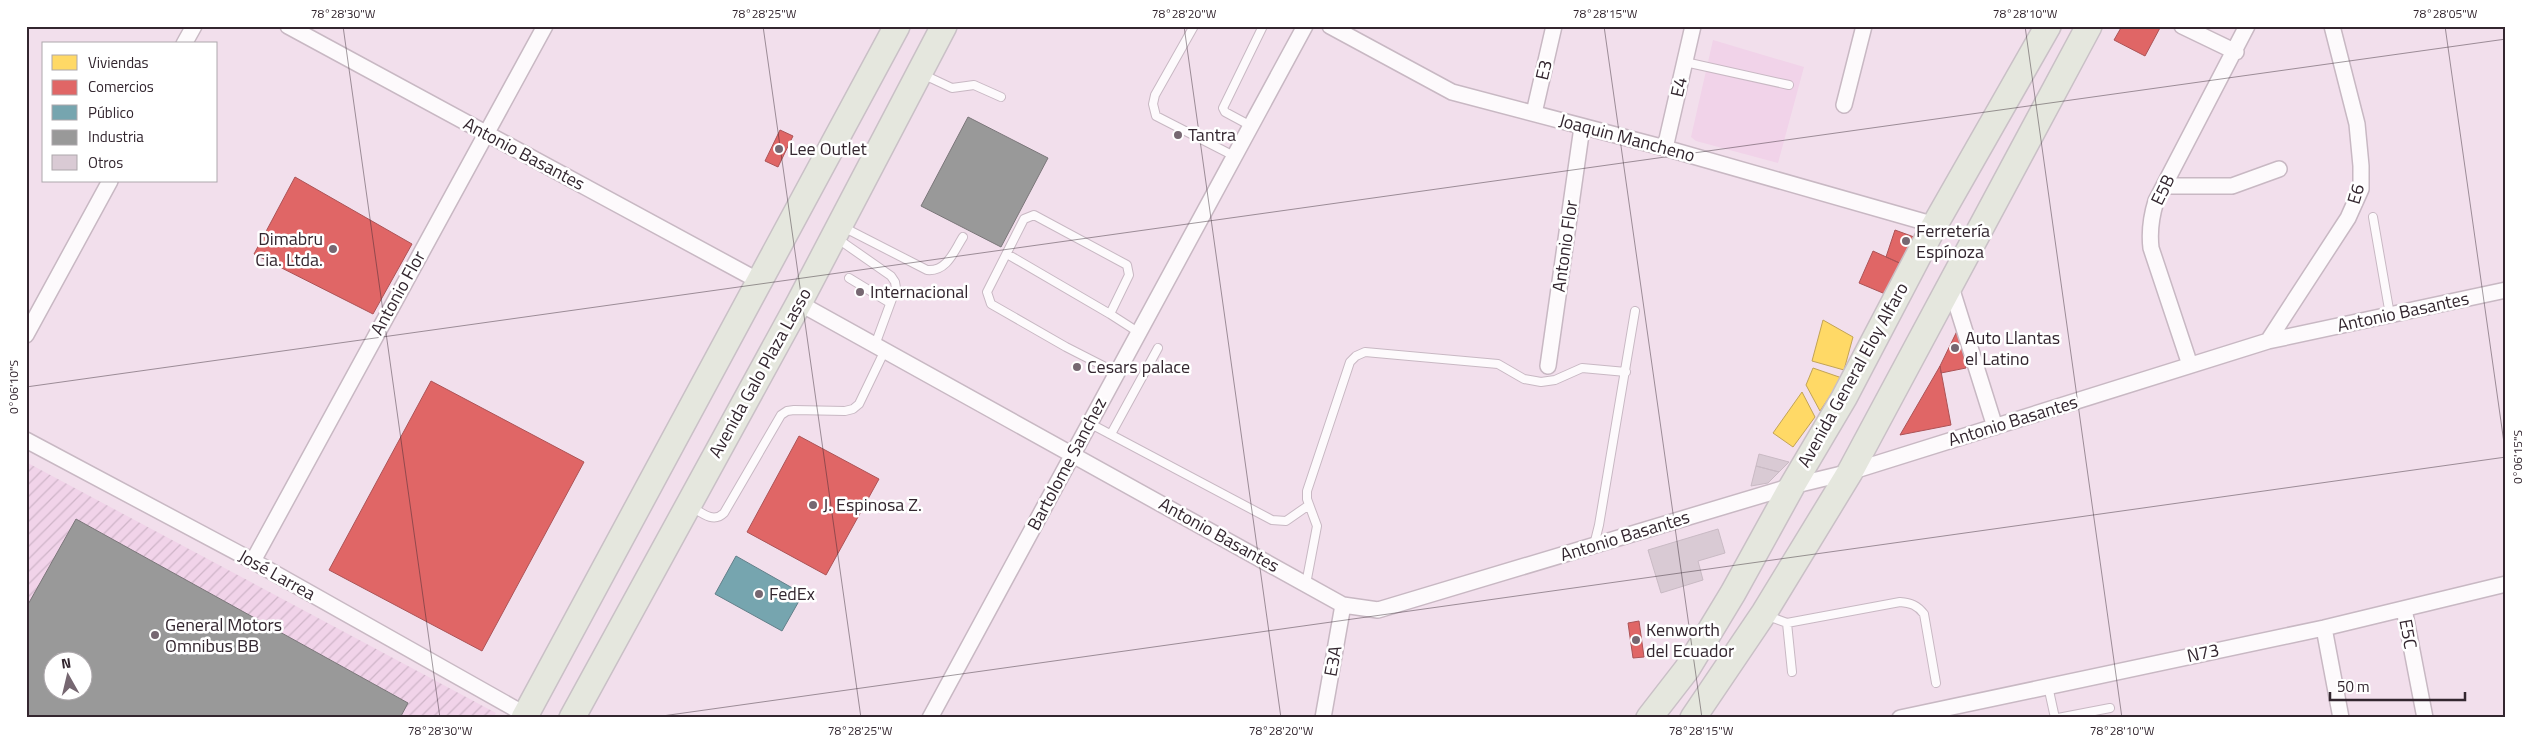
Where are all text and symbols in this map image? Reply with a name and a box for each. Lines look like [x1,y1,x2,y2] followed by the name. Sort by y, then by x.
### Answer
[311,4,376,23] text: 78°28'30"W
[732,4,797,23] text: 78°28'25"W
[1152,4,1217,23] text: 78°28'20"W
[1573,4,1638,23] text: 78°28'15"W
[1993,4,2058,23] text: 78°28'10"W
[2413,4,2478,23] text: 78°28'05"W
[42,42,218,182] legend
[88,51,149,74] text: Viviendas
[1528,57,1559,83] street label: E3
[1663,74,1694,100] street label: E4
[88,75,154,98] text: Comercios
[88,101,134,124] text: Público
[1556,106,1698,169] street label: Joaquin Mancheno
[459,110,590,197] street label: Antonio Basantes
[1188,121,1236,148] place label: Tantra
[88,125,144,148] text: Industria
[1172,129,1184,141] marker: Tantra
[789,135,868,162] place label: Lee Outlet
[773,143,785,155] marker: Lee Outlet
[88,151,123,174] text: Otros
[2144,170,2182,210] street label: E5B
[2340,181,2371,207] street label: E6
[1545,198,1584,294] street label: Antonio Flor
[1916,217,1990,265] place label: Ferretería Espínoza
[255,225,323,273] place label: Dimabru Cia. Ltda.
[1900,235,1912,247] marker: Ferretería Espínoza
[327,243,339,255] marker: Dimabru Cia. Ltda.
[363,246,432,340] street label: Antonio Flor
[1790,277,1915,472] street label: Avenida General Eloy Alfaro
[870,278,969,305] place label: Internacional
[702,283,818,463] street label: Avenida Galo Plaza Lasso
[2334,284,2471,339] street label: Antonio Basantes
[854,286,866,298] marker: Internacional
[1965,324,2060,372] place label: Auto Llantas el Latino
[1949,342,1961,354] marker: Auto Llantas el Latino
[1087,353,1190,380] place label: Cesars palace
[4,360,23,414] text: 0°06'10"S
[1071,361,1083,373] marker: Cesars palace
[1945,388,2081,453] street label: Antonio Basantes
[1020,392,1113,535] street label: Bartolome Sanchez
[2508,430,2527,484] text: 0°06'15"S
[1154,490,1284,579] street label: Antonio Basantes
[823,491,922,518] place label: J. Espinosa Z.
[807,499,819,511] marker: J. Espinosa Z.
[1557,503,1693,568] street label: Antonio Basantes
[234,542,321,607] street label: José Larrea
[769,580,815,607] place label: FedEx
[753,588,765,600] marker: FedEx
[165,611,282,659] place label: General Motors Omnibus BB
[1646,616,1734,664] place label: Kenworth del Ecuador
[2392,617,2425,651] street label: E5C
[149,629,161,641] marker: General Motors Omnibus BB
[1630,634,1642,646] marker: Kenworth del Ecuador
[2184,636,2222,669] street label: N73
[1317,643,1349,678] street label: E3A
[42,652,92,702] north arrow
[60,652,72,674] text: N
[2330,669,2464,701] scale bar
[2337,675,2370,698] text: 50 m
[408,721,473,740] text: 78°28'30"W
[828,721,893,740] text: 78°28'25"W
[1249,721,1314,740] text: 78°28'20"W
[1669,721,1734,740] text: 78°28'15"W
[2090,721,2155,740] text: 78°28'10"W

